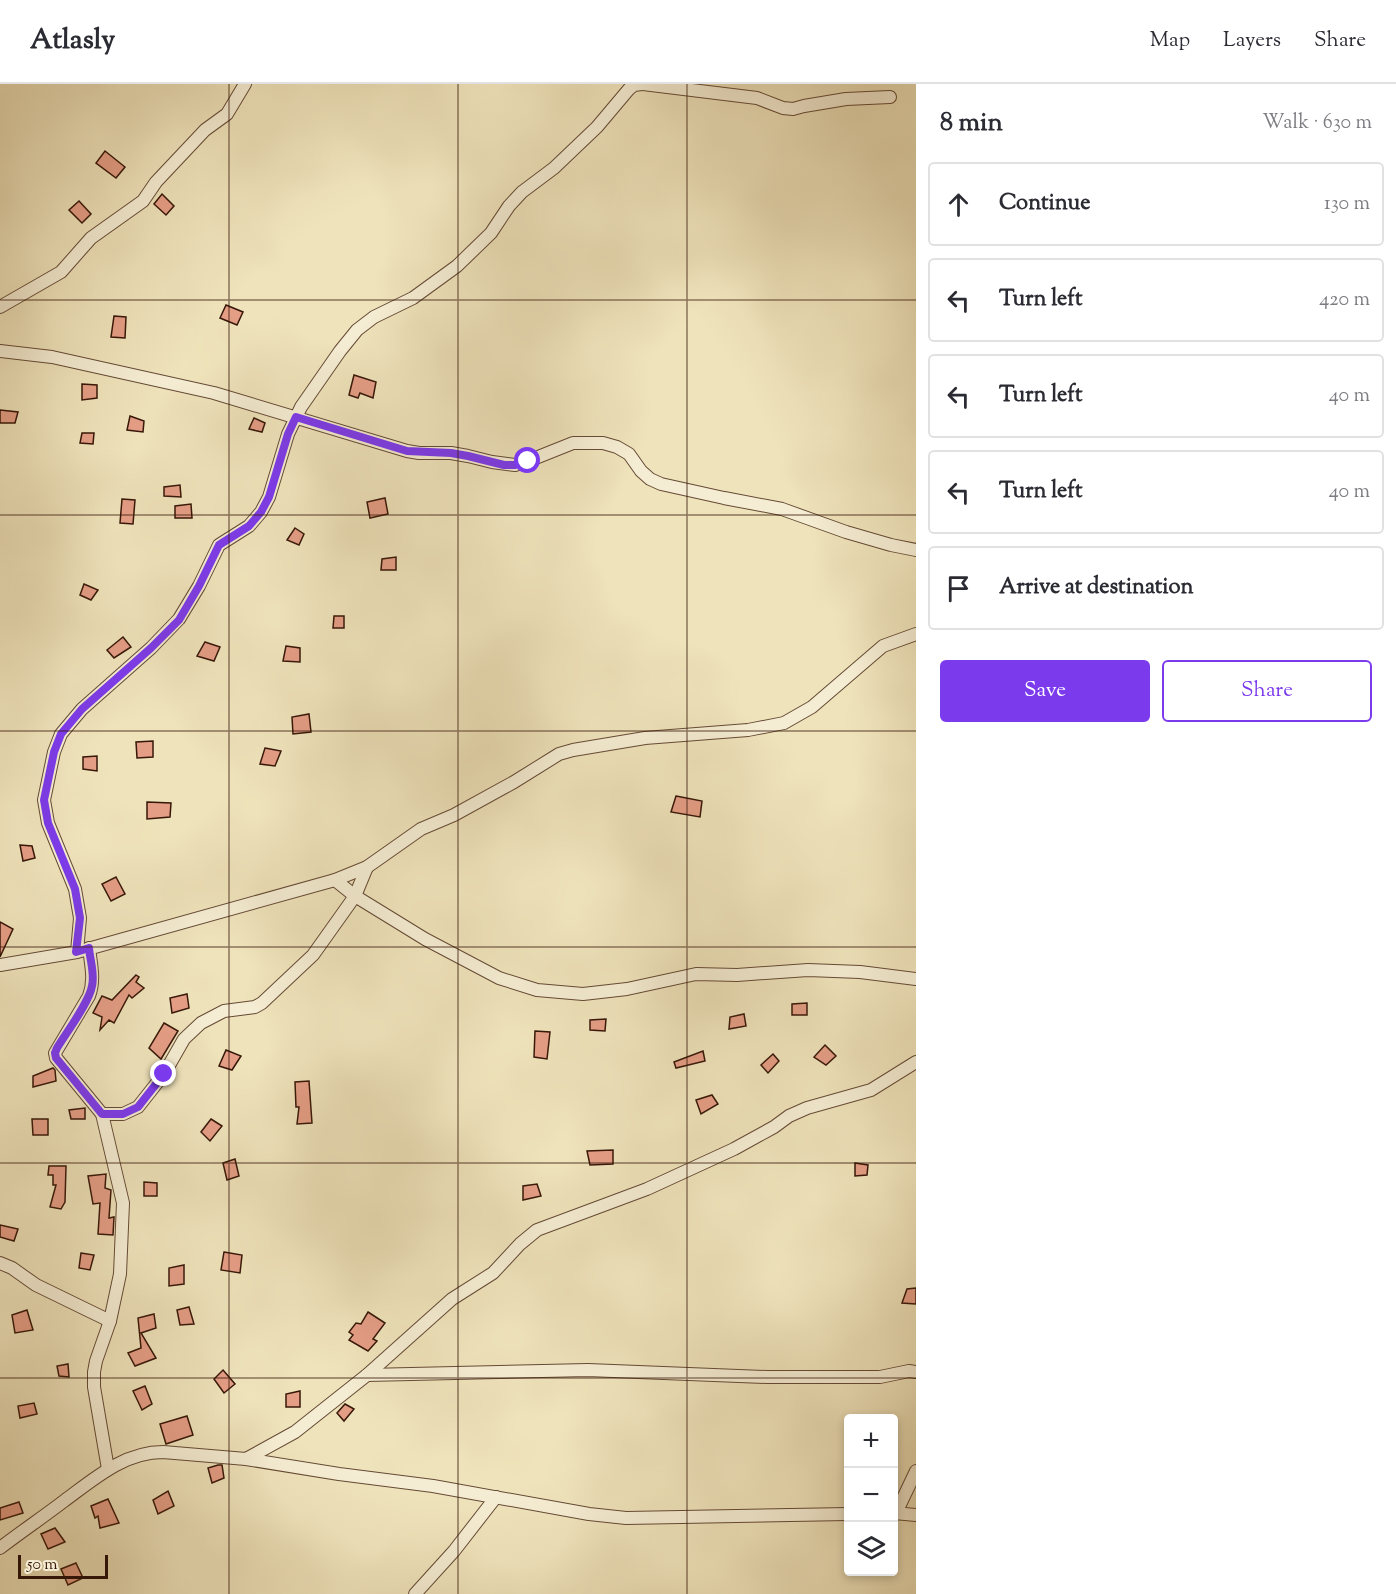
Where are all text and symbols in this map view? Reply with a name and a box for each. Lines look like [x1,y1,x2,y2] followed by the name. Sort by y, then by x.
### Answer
[30,21,115,61] text: Atlasly
[1150,26,1190,56] text: Map
[1223,26,1281,56] text: Layers
[1314,26,1366,56] text: Share
[940,105,1003,142] text: 8 min
[1262,109,1372,138] text: Walk · 630 m
[942,188,975,221] icon: ahead
[999,188,1090,220] text: Continue
[1324,190,1370,219] text: 130 m
[942,284,975,317] icon: left
[999,284,1082,316] text: Turn left
[1319,286,1370,315] text: 420 m
[942,380,975,413] icon: left
[999,380,1082,412] text: Turn left
[1329,382,1370,411] text: 40 m
[514,447,540,473] route start
[942,476,975,509] icon: left
[999,476,1082,508] text: Turn left
[1329,478,1370,507] text: 40 m
[942,572,975,605] icon: arrive
[999,572,1194,604] text: Arrive at destination
[940,660,1150,722] button: Save
[1162,660,1372,722] button: Share
[150,1060,176,1086] route end
[844,1414,898,1576] map controls
[844,1414,898,1468] button: +
[844,1468,898,1522] button: −
[844,1522,898,1576] button: layers
[18,1552,108,1580] scale bar
[27,1554,58,1577] text: 50 m

